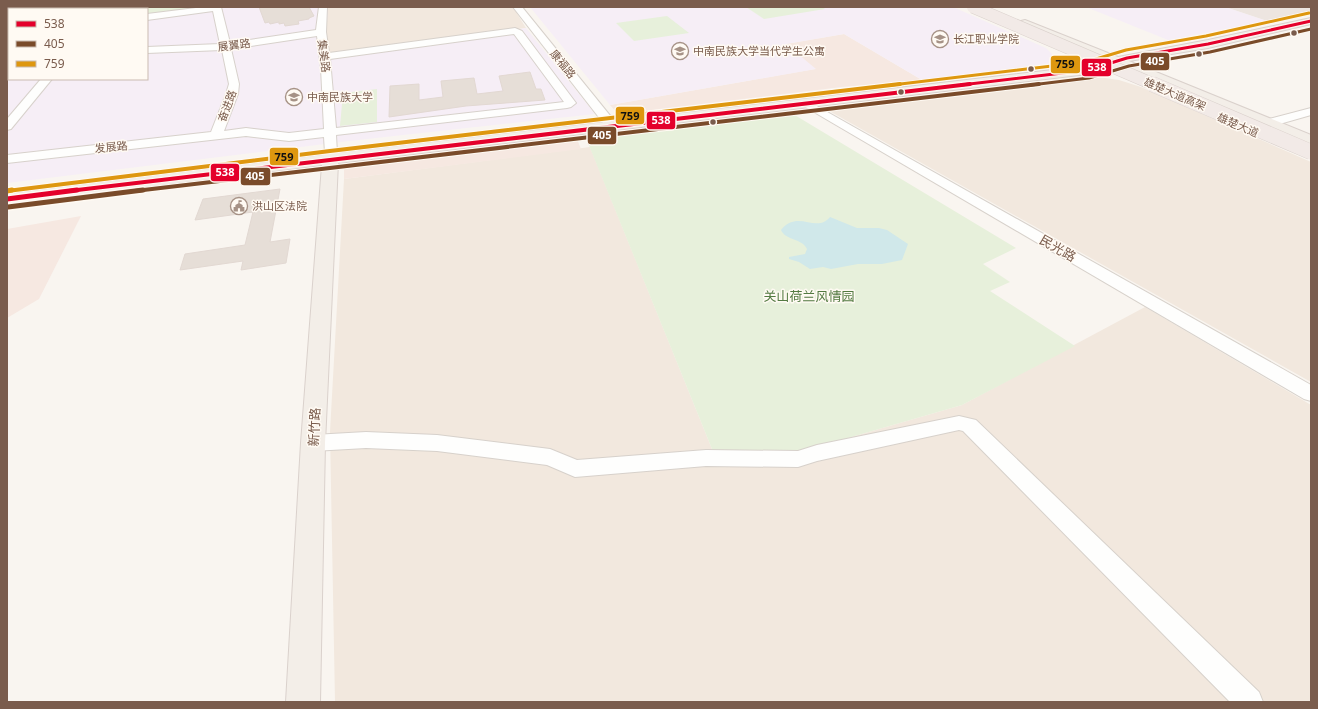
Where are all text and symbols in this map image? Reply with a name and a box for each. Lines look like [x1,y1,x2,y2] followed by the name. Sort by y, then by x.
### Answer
[8,8,148,80] legend
[44,15,65,32] text: 538
[1289,28,1299,38] unlabelled marker
[930,29,950,49] school or university icon: 长江职业学院
[953,31,1019,46] place label: 长江职业学院
[44,35,65,52] text: 405
[217,35,251,54] street label: 展翼路
[315,39,334,73] street label: 集美路
[670,41,690,61] school or university icon: 中南民族大学当代学生公寓
[693,43,825,58] place label: 中南民族大学当代学生公寓
[547,46,580,81] street label: 康福路
[1194,49,1204,59] unlabelled marker
[1140,52,1170,71] line badge: 405
[1146,53,1164,68] text: 405
[44,55,65,72] text: 759
[1050,55,1081,74] line badge: 759
[1056,56,1074,71] text: 759
[1081,58,1112,77] line badge: 538
[1088,59,1106,74] text: 538
[1026,64,1036,74] unlabelled marker
[1142,74,1209,113] street label: 雄楚大道高架
[284,87,304,107] school or university icon: 中南民族大学
[896,87,906,97] unlabelled marker
[214,88,239,124] street label: 奋进路
[307,89,373,104] place label: 中南民族大学
[615,106,645,125] line badge: 759
[621,108,639,123] text: 759
[1215,109,1261,140] street label: 雄楚大道
[646,111,676,130] line badge: 538
[652,112,670,127] text: 538
[708,117,718,127] unlabelled marker
[587,126,617,145] line badge: 405
[593,127,611,142] text: 405
[94,137,128,156] street label: 发展路
[269,147,299,166] line badge: 759
[275,149,293,164] text: 759
[210,163,240,182] line badge: 538
[216,164,234,179] text: 538
[240,167,271,186] line badge: 405
[246,168,264,183] text: 405
[229,196,249,216] public building icon: 洪山区法院
[252,198,307,213] place label: 洪山区法院
[1037,230,1079,266] street label: 民光路
[763,287,855,305] park label: 关山荷兰风情园
[304,407,324,447] street label: 新竹路

